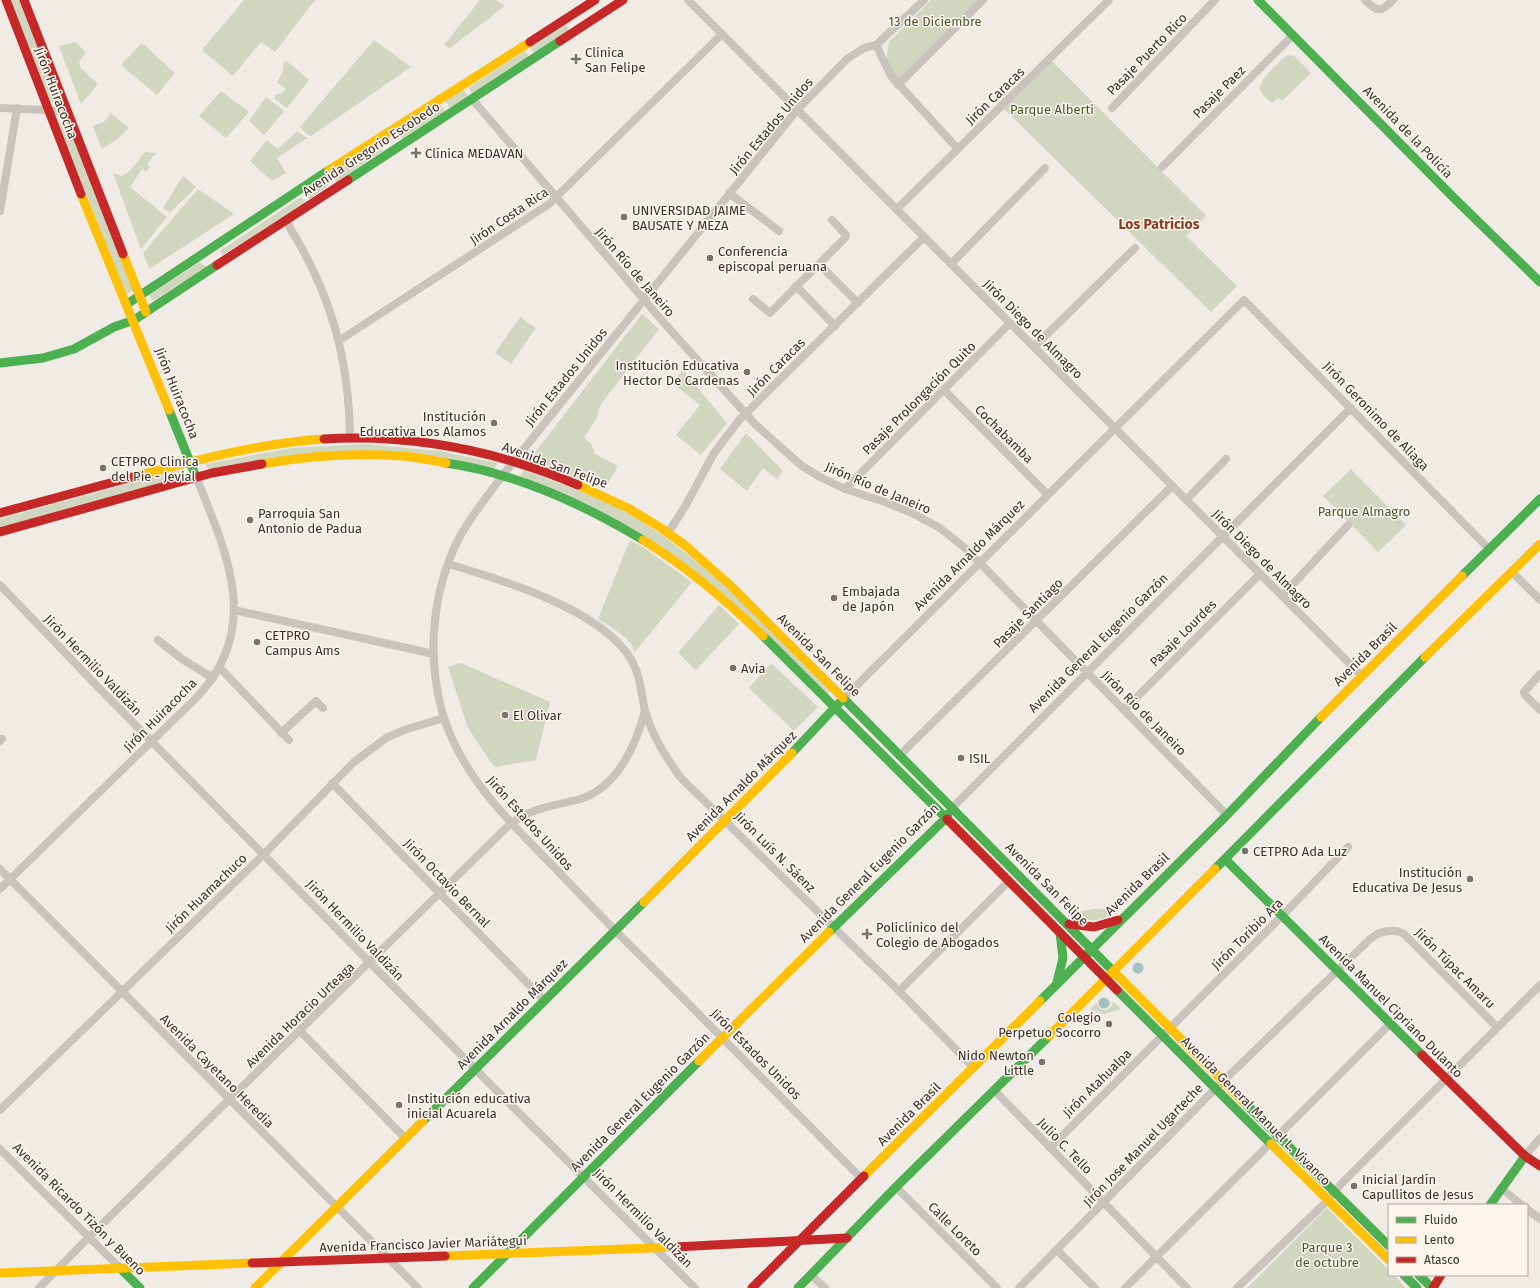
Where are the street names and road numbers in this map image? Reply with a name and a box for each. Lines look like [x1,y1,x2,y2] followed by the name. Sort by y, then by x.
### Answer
[1104,10,1190,98] street label: Pasaje Puerto Rico
[32,45,80,141] street label: Jirón Huiracocha
[1190,63,1248,121] street label: Pasaje Paez
[963,64,1027,128] street label: Jirón Caracas
[726,75,816,177] street label: Jirón Estados Unidos
[1360,83,1456,181] street label: Avenida de la Policía
[299,99,443,199] street label: Avenida Gregorio Escobedo
[467,184,551,248] street label: Jirón Costa Rica
[592,224,678,320] street label: Jirón Río de Janeiro
[980,276,1086,382] street label: Jirón Diego de Almagro
[522,325,610,429] street label: Jirón Estados Unidos
[744,335,808,399] street label: Jirón Caracas
[859,338,979,458] street label: Pasaje Prolongación Quito
[152,345,202,441] street label: Jirón Huiracocha
[1320,358,1432,474] street label: Jirón Geronimo de Aliaga
[972,402,1036,466] street label: Cochabamba
[500,439,610,491] street label: Avenida San Felipe
[823,459,933,517] street label: Jirón Río de Janeiro
[911,496,1028,613] street label: Avenida Arnaldo Márquez
[1209,506,1315,612] street label: Jirón Diego de Almagro
[1025,570,1171,716] street label: Avenida General Eugenio Garzón
[990,575,1066,651] street label: Pasaje Santiago
[1147,597,1219,669] street label: Pasaje Lourdes
[774,610,864,700] street label: Avenida San Felipe
[41,612,145,718] street label: Jirón Hermilio Valdizán
[1330,619,1400,689] street label: Avenida Brasil
[1099,668,1189,758] street label: Jirón Río de Janeiro
[120,675,200,755] street label: Jirón Huiracocha
[683,727,800,844] street label: Avenida Arnaldo Márquez
[484,773,576,873] street label: Jirón Estados Unidos
[796,800,942,946] street label: Avenida General Eugenio Garzón
[732,809,819,896] street label: Jirón Luís N. Sáenz
[401,836,493,930] street label: Jirón Octavio Bernal
[1002,839,1092,929] street label: Avenida San Felipe
[162,850,250,936] street label: Jirón Huamachuco
[1102,850,1172,918] street label: Avenida Brasil
[303,877,407,983] street label: Jirón Hermilio Valdizán
[1208,895,1286,973] street label: Jirón Toribio Ara
[1412,925,1498,1011] street label: Jirón Túpac Amaru
[1316,931,1466,1081] street label: Avenida Manuel Cipriano Dulanto
[454,955,571,1072] street label: Avenida Arnaldo Márquez
[243,959,357,1071] street label: Avenida Horacio Urteaga
[708,1006,804,1102] street label: Jirón Estados Unidos
[157,1011,277,1131] street label: Avenida Cayetano Heredia
[567,1029,713,1175] street label: Avenida General Eugenio Garzón
[1178,1033,1334,1189] street label: Avenida General Manuel L. Vivanco
[1060,1046,1134,1120] street label: Jirón Atahualpa
[874,1079,944,1149] street label: Avenida Brasil
[1080,1080,1206,1210] street label: Jirón Jose Manuel Ugarteche
[1035,1115,1095,1177] street label: Julio C. Tello
[10,1140,148,1278] street label: Avenida Ricardo Tizón y Bueno
[590,1165,696,1271] street label: Jirón Hermilio Valdizán
[925,1199,985,1259] street label: Calle Loreto
[319,1233,527,1255] street label: Avenida Francisco Javier Mariátegui

